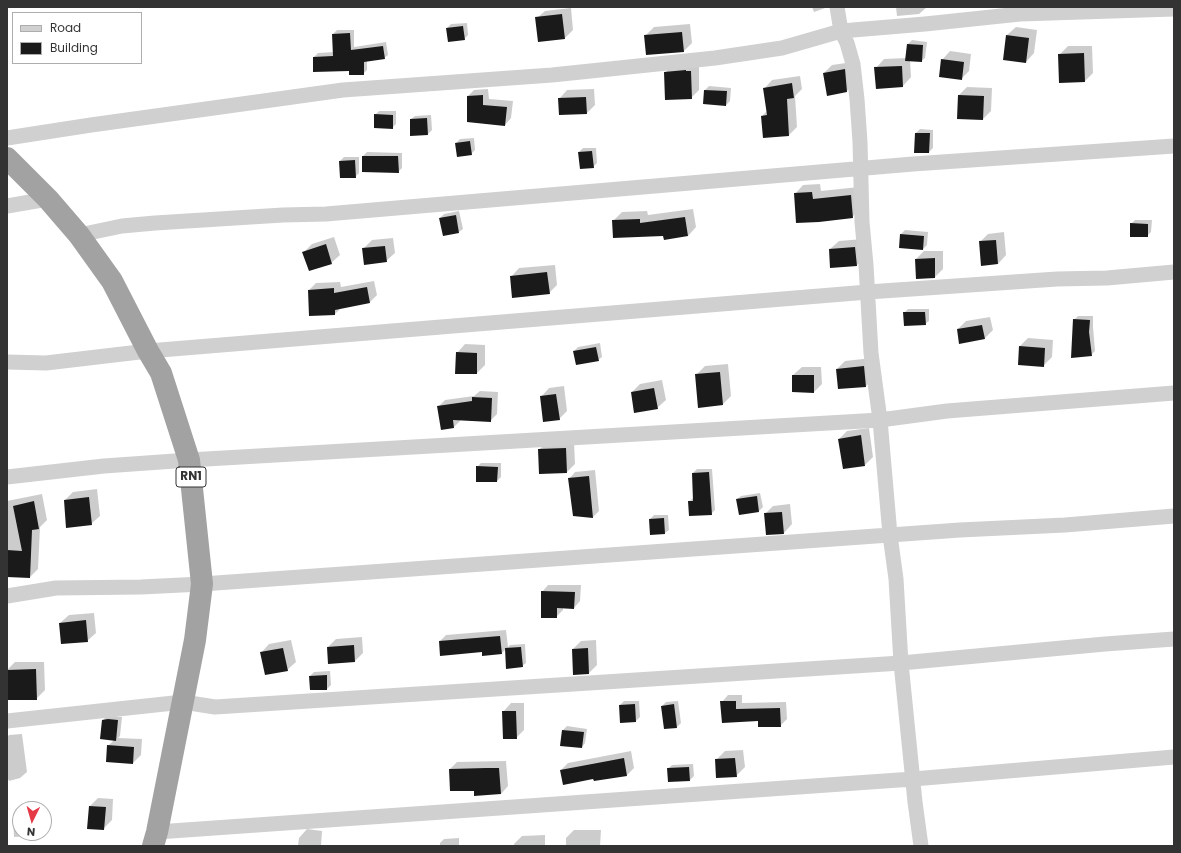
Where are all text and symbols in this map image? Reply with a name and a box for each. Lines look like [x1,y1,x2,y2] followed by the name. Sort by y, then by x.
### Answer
[12,12,142,64] legend
[50,19,81,36] text: Road
[50,39,98,56] text: Building
[176,467,206,487] road number: RN1
[12,801,52,841] north arrow
[26,824,36,840] text: N

